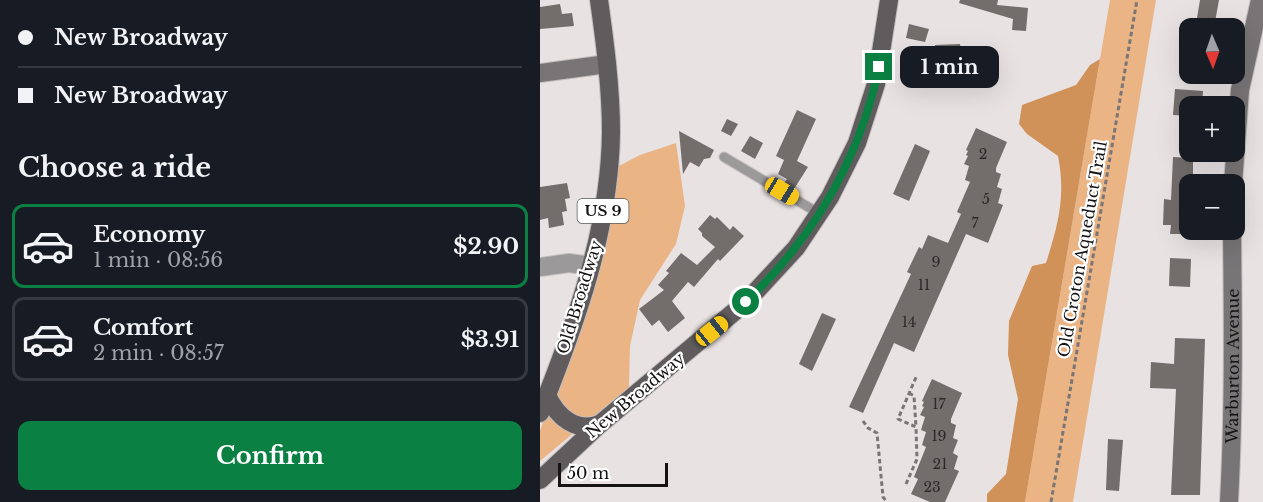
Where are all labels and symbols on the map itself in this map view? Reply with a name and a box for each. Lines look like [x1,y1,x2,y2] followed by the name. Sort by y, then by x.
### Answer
[1179,18,1245,84] north arrow
[900,46,999,88] callout: 1 min
[865,53,892,80] route end
[1053,139,1111,359] street label: Old Croton Aqueduct Trail
[979,145,987,163] house number: 2
[762,174,802,208] car
[982,190,990,208] house number: 5
[578,199,628,223] road number: US 9
[971,214,979,232] house number: 7
[552,237,606,356] street label: Old Broadway
[931,253,941,271] house number: 9
[918,276,930,294] house number: 11
[732,288,759,315] route start
[1221,288,1243,445] street label: Warburton Avenue
[692,313,732,349] car
[902,313,916,331] house number: 14
[582,347,689,442] street label: New Broadway
[932,395,947,413] house number: 17
[931,427,947,445] house number: 19
[933,455,947,473] house number: 21
[558,460,668,488] scale bar
[923,478,941,496] house number: 23

